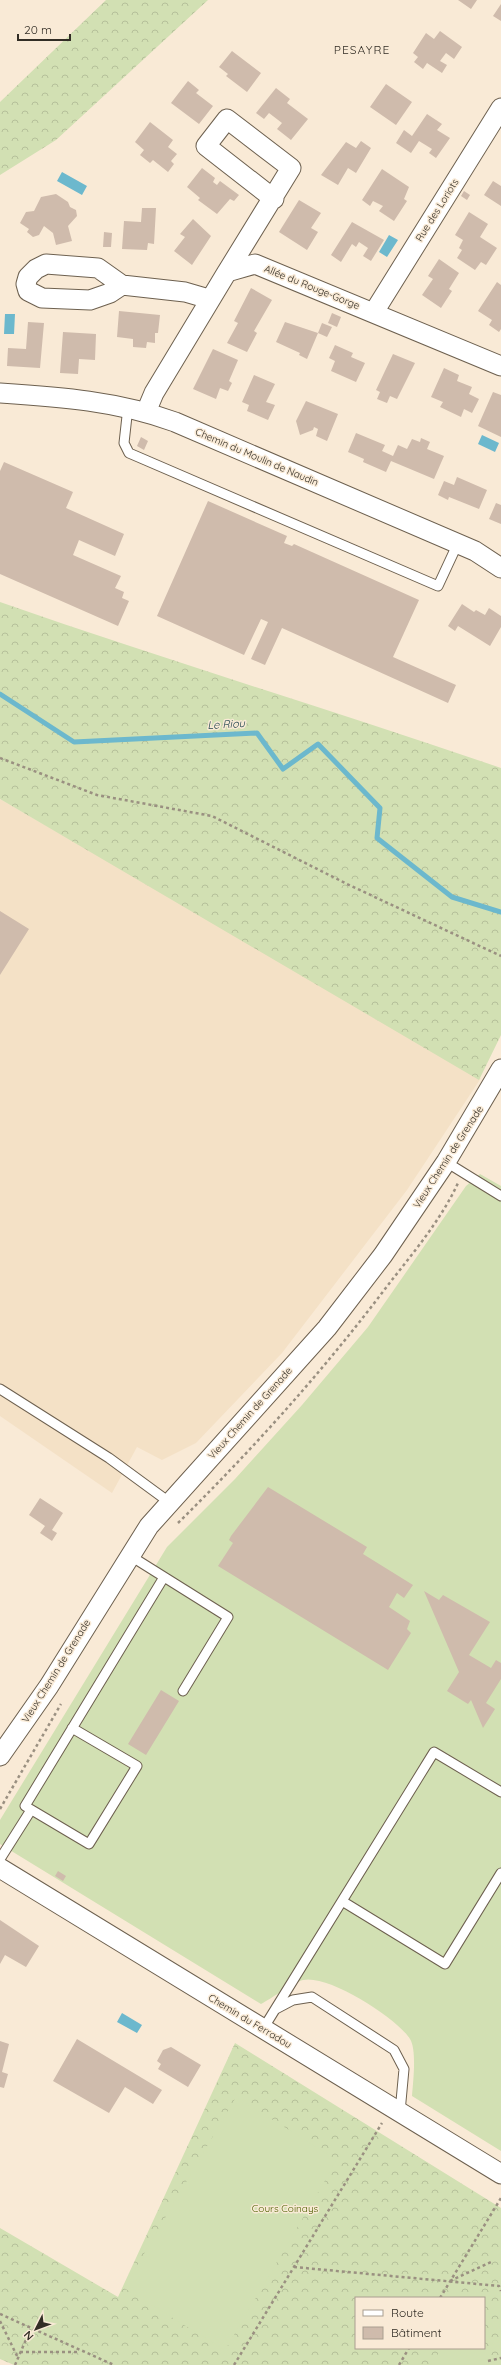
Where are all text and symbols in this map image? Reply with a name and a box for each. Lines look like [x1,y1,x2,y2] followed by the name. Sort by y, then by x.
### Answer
[18,16,70,42] scale bar
[24,22,52,37] text: 20 m
[334,42,390,57] district label: PESAYRE
[413,176,462,244] street label: Rue des Loriots
[262,262,362,312] street label: Allée du Rouge-Gorge
[193,425,321,489] street label: Chemin du Moulin de Naudin
[207,716,246,732] water label: Le Riou
[410,1103,486,1211] street label: Vieux Chemin de Grenade
[205,1364,295,1462] street label: Vieux Chemin de Grenade
[19,1617,93,1725] street label: Vieux Chemin de Grenade
[206,1991,294,2051] street label: Chemin du Ferradou
[252,2202,318,2215] park label: Cours Coinays
[355,2297,485,2349] legend
[391,2305,424,2320] text: Route
[16,2309,56,2349] north arrow
[391,2325,441,2340] text: Bâtiment
[21,2328,36,2343] text: N

